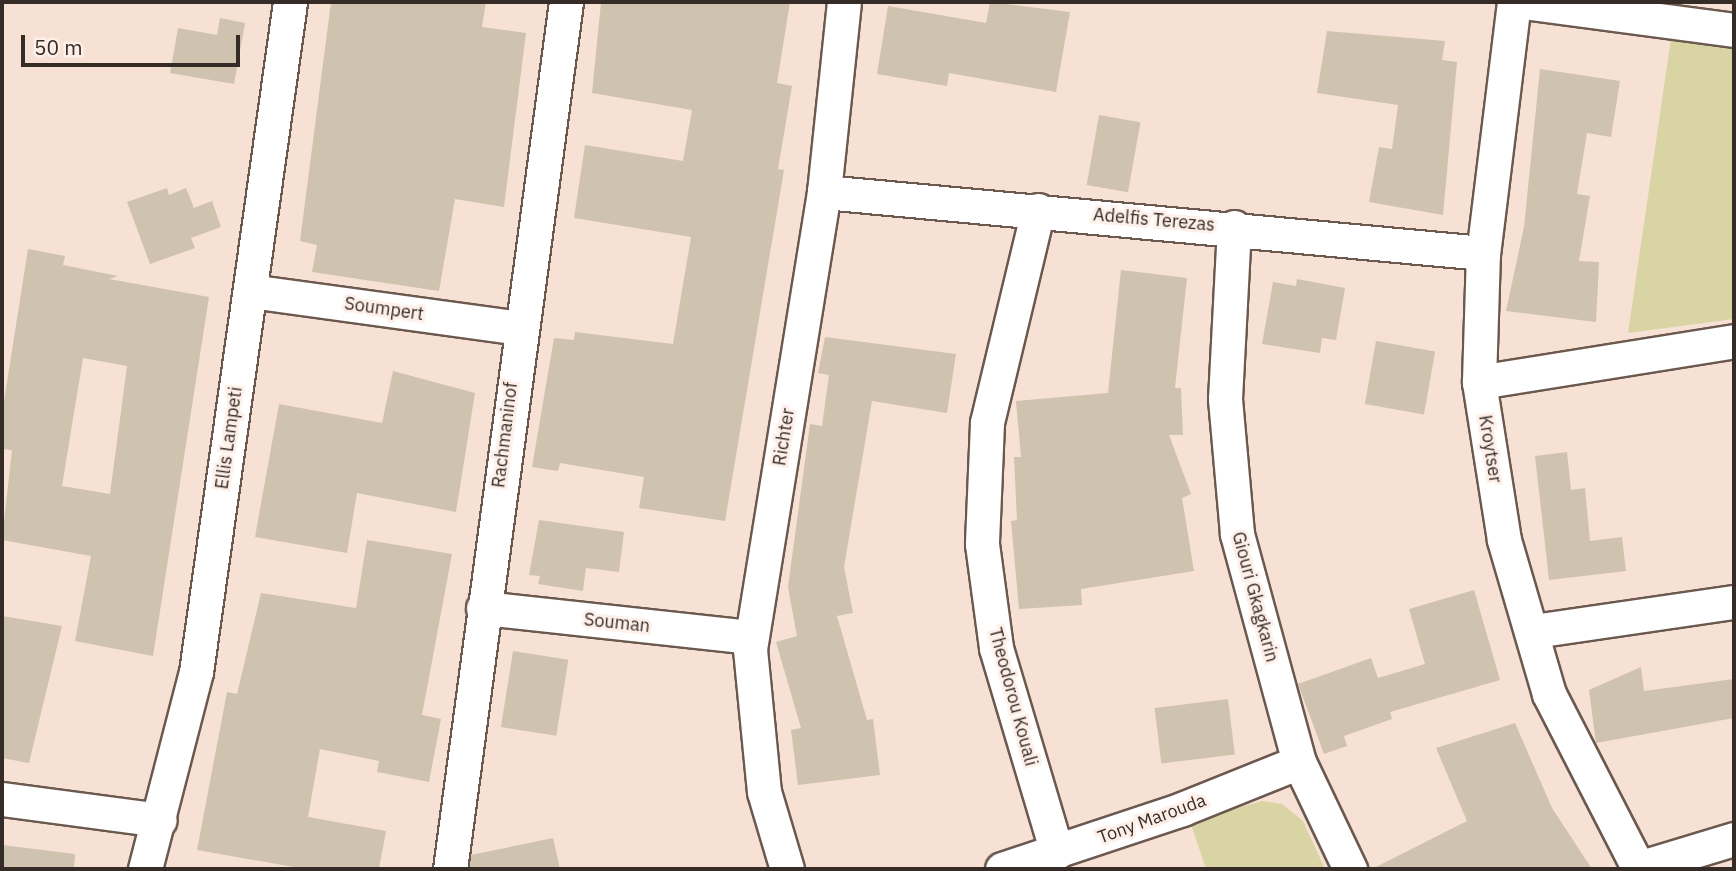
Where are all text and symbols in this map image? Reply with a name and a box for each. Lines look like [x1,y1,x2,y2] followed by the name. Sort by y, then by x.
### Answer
[24,21,243,65] scale bar
[34,33,83,61] text: 50 m
[1092,204,1216,236] street label: Adelfis Terezas
[343,293,425,325] street label: Soumpert
[488,381,522,489] street label: Rachmaninof
[211,385,247,491] street label: Ellis Lampeti
[769,407,799,467] street label: Richter
[1474,414,1506,484] street label: Kroytser
[1227,529,1283,665] street label: Giouri Gkagkarin
[583,609,651,637] street label: Souman
[984,625,1042,769] street label: Theodorou Kouali
[1095,789,1209,849] street label: Tony Marouda

